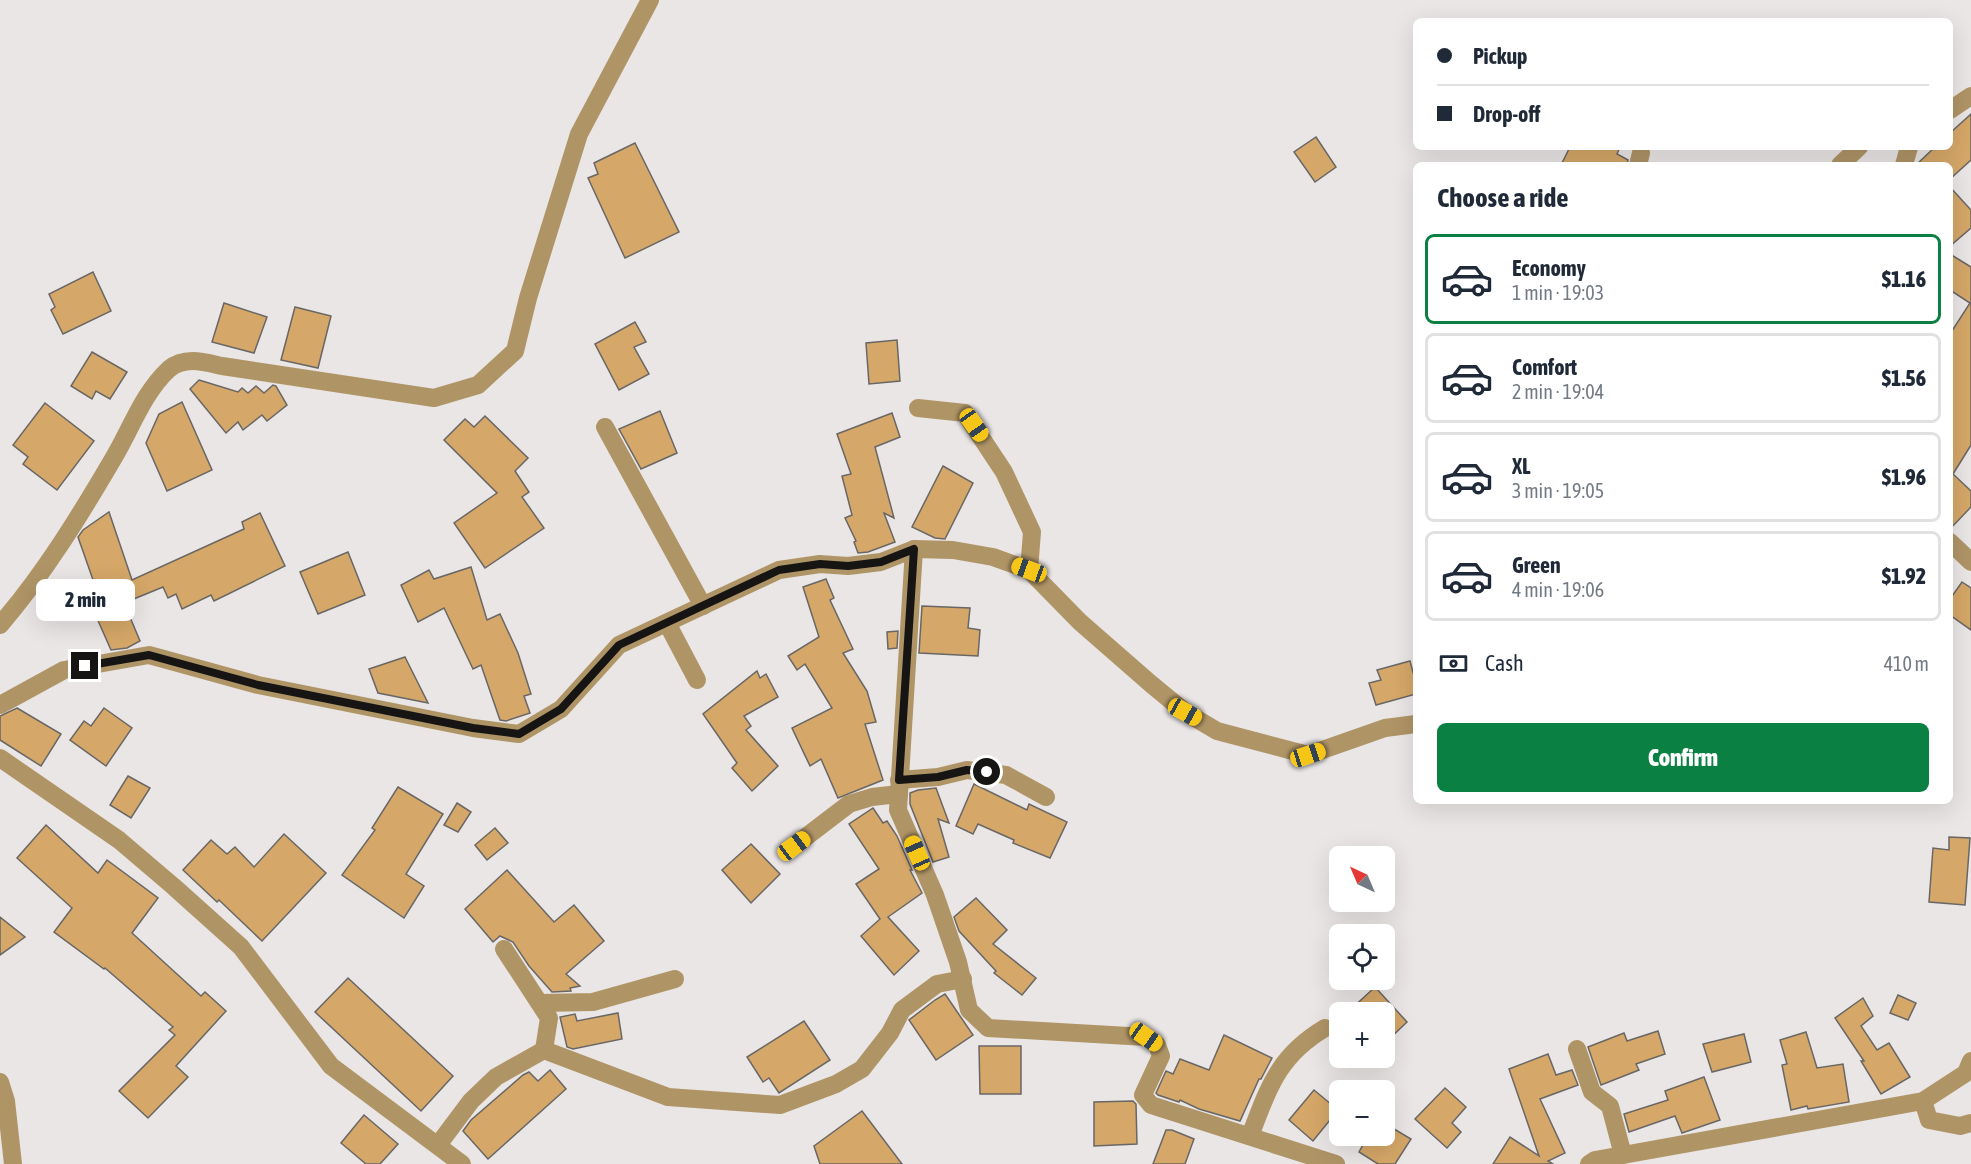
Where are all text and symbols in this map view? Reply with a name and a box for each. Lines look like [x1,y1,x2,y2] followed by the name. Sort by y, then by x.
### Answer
[1473,43,1528,69] text: Pickup
[1473,101,1540,127] text: Drop-off
[1437,182,1569,213] text: Choose a ride
[1440,252,1494,306] icon: car
[1512,255,1586,281] text: Economy
[1882,266,1926,292] text: $1.16
[1512,281,1604,304] text: 1 min · 19:03
[1440,351,1494,405] icon: car
[1512,354,1577,380] text: Comfort
[1882,365,1926,391] text: $1.56
[1512,380,1604,403] text: 2 min · 19:04
[956,405,992,445] car
[1440,450,1494,504] icon: car
[1512,453,1530,479] text: XL
[1882,464,1926,490] text: $1.96
[1512,479,1604,502] text: 3 min · 19:05
[1440,549,1494,603] icon: car
[1512,552,1561,578] text: Green
[1009,555,1049,585] car
[1882,563,1926,589] text: $1.92
[1512,578,1604,601] text: 4 min · 19:06
[36,579,134,621] callout: 2 min
[65,588,106,611] text: 2 min
[1437,647,1470,680] icon: cash
[1485,650,1524,676] text: Cash
[71,652,98,679] route end
[1884,652,1929,675] text: 410 m
[1165,695,1205,729] car
[1437,723,1929,792] button: Confirm
[1288,741,1328,769] car
[973,758,1000,785] route start
[774,828,814,864] car
[901,833,933,873] car
[1329,846,1395,912] north arrow
[1329,846,1395,1146] map controls
[1329,924,1395,990] button: locate
[1329,1002,1395,1068] button: +
[1126,1019,1166,1055] car
[1329,1080,1395,1146] button: −

